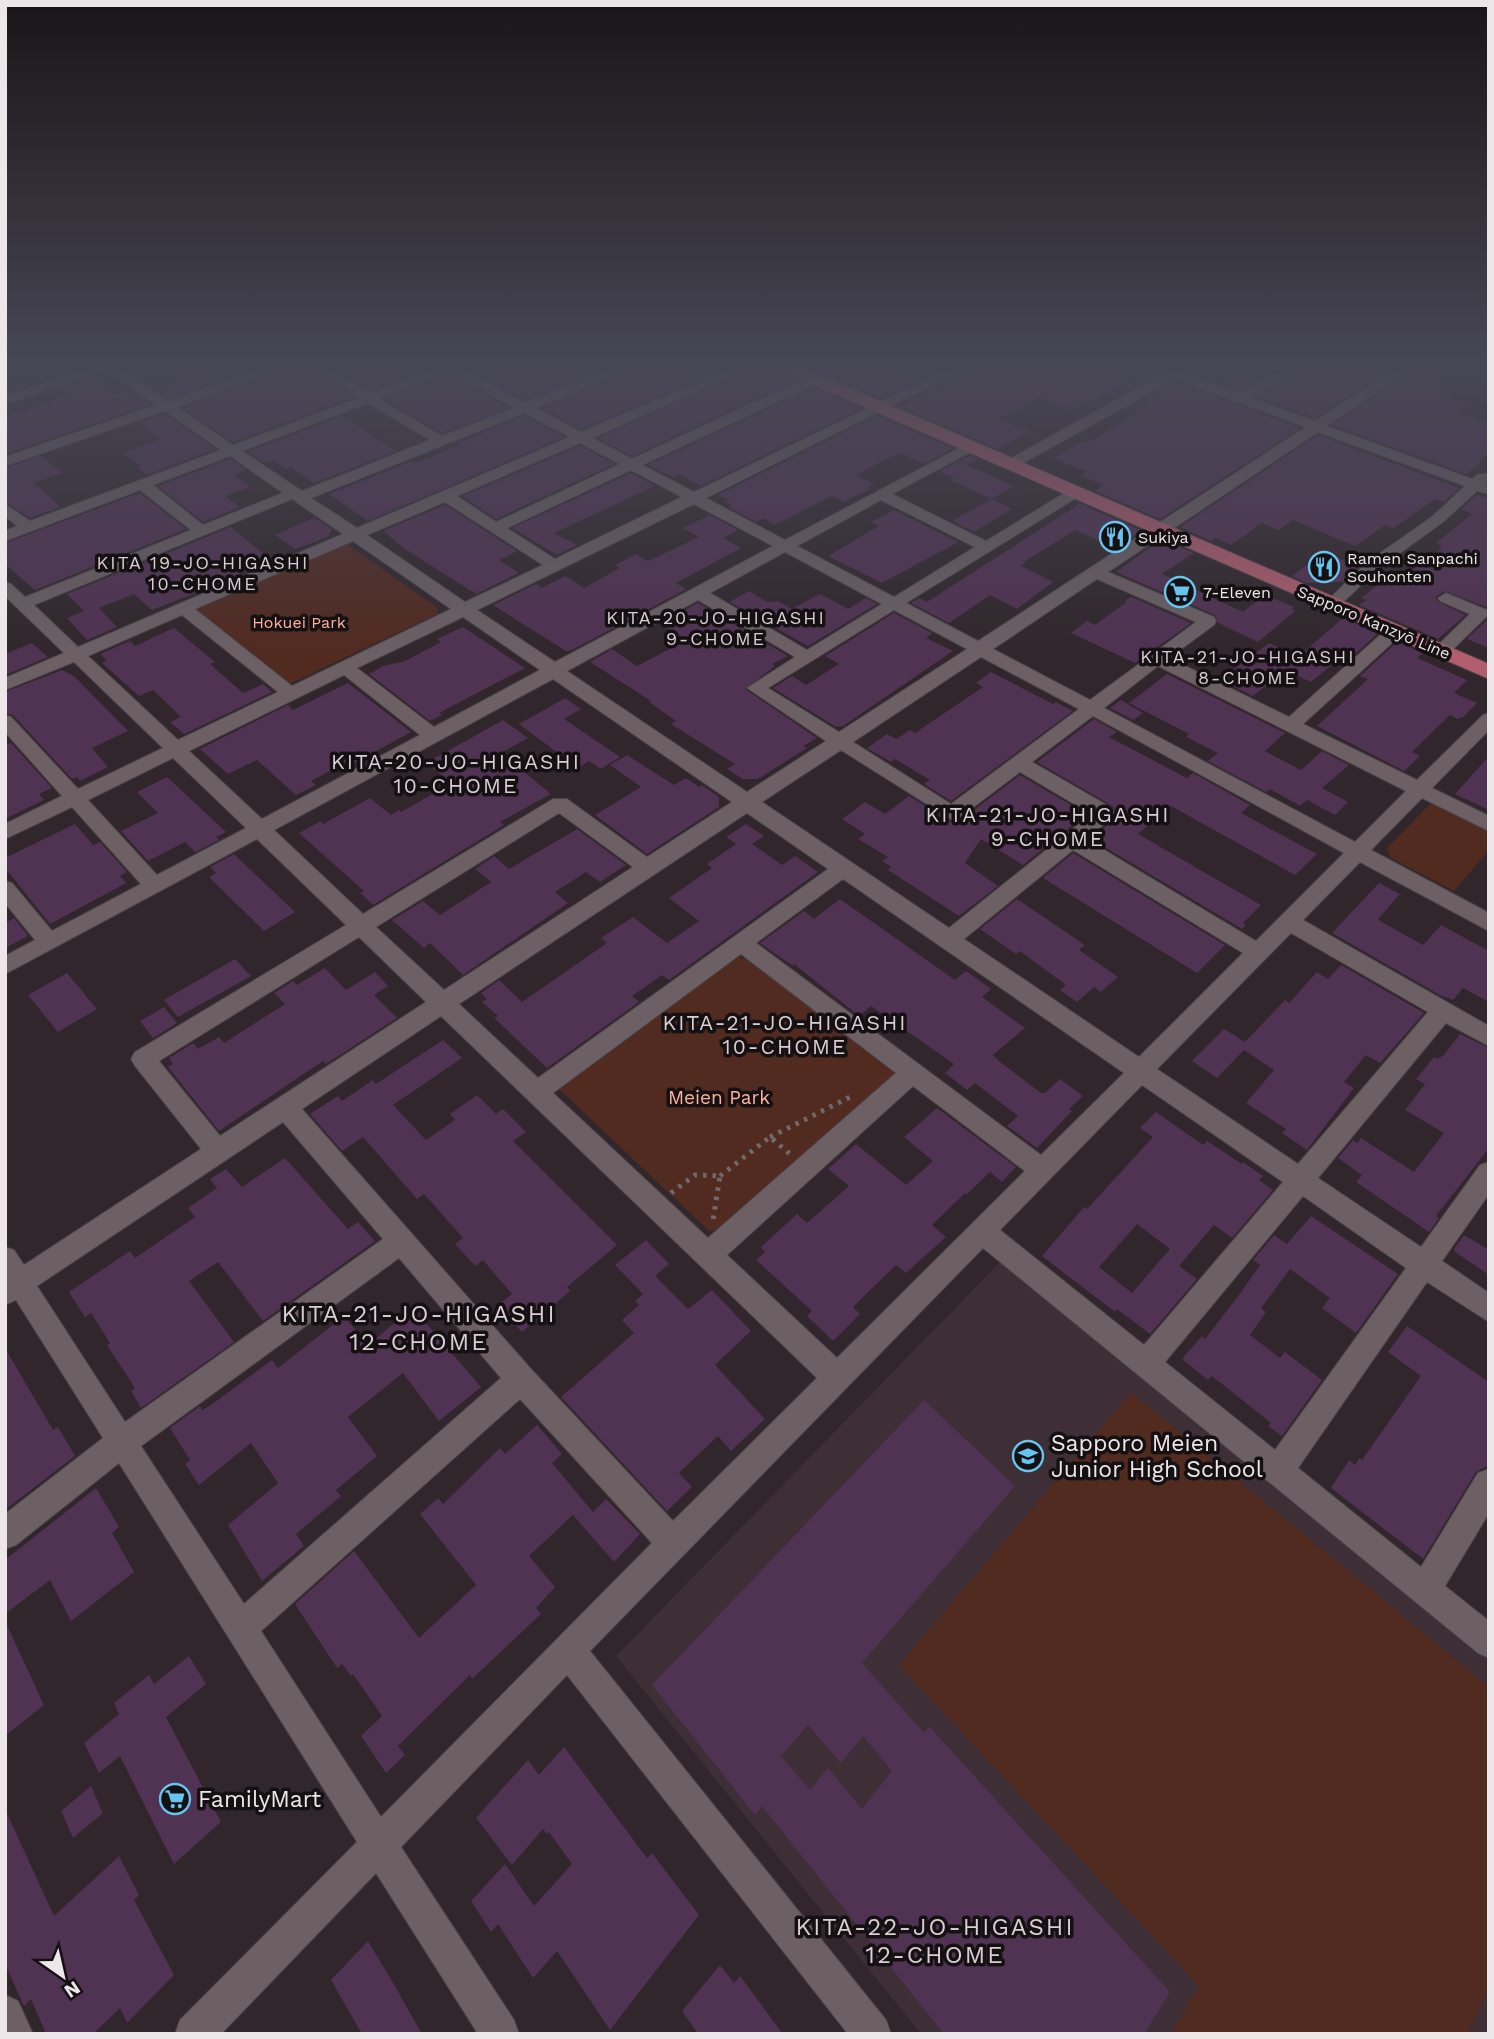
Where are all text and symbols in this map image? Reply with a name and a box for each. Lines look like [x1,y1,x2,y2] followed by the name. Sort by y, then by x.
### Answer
[1098,520,1132,554] restaurant icon: Sukiya
[1138,528,1188,547] place label: Sukiya
[1347,549,1478,586] place label: Ramen Sanpachi Souhonten
[1307,550,1341,584] restaurant icon: Ramen Sanpachi Souhonten
[97,552,309,594] district label: KITA 19-JO-HIGASHI 10-CHOME
[1163,575,1197,609] supermarket icon: 7-Eleven
[1295,582,1453,663] street label: Sapporo Kanzyō Line
[1203,583,1271,602] place label: 7-Eleven
[606,607,826,649] district label: KITA-20-JO-HIGASHI 9-CHOME
[252,613,346,632] park label: Hokuei Park
[1140,646,1356,688] district label: KITA-21-JO-HIGASHI 8-CHOME
[331,749,581,798] district label: KITA-20-JO-HIGASHI 10-CHOME
[925,802,1171,851] district label: KITA-21-JO-HIGASHI 9-CHOME
[662,1010,908,1059] district label: KITA-21-JO-HIGASHI 10-CHOME
[668,1086,770,1109] park label: Meien Park
[281,1300,557,1356] district label: KITA-21-JO-HIGASHI 12-CHOME
[1051,1430,1263,1483] place label: Sapporo Meien Junior High School
[1011,1439,1045,1473] school or university icon: Sapporo Meien Junior High School
[158,1782,192,1816] supermarket icon: FamilyMart
[198,1786,321,1813] place label: FamilyMart
[795,1913,1075,1969] district label: KITA-22-JO-HIGASHI 12-CHOME
[28,1941,98,2011] north arrow
[60,1976,84,2003] text: N

